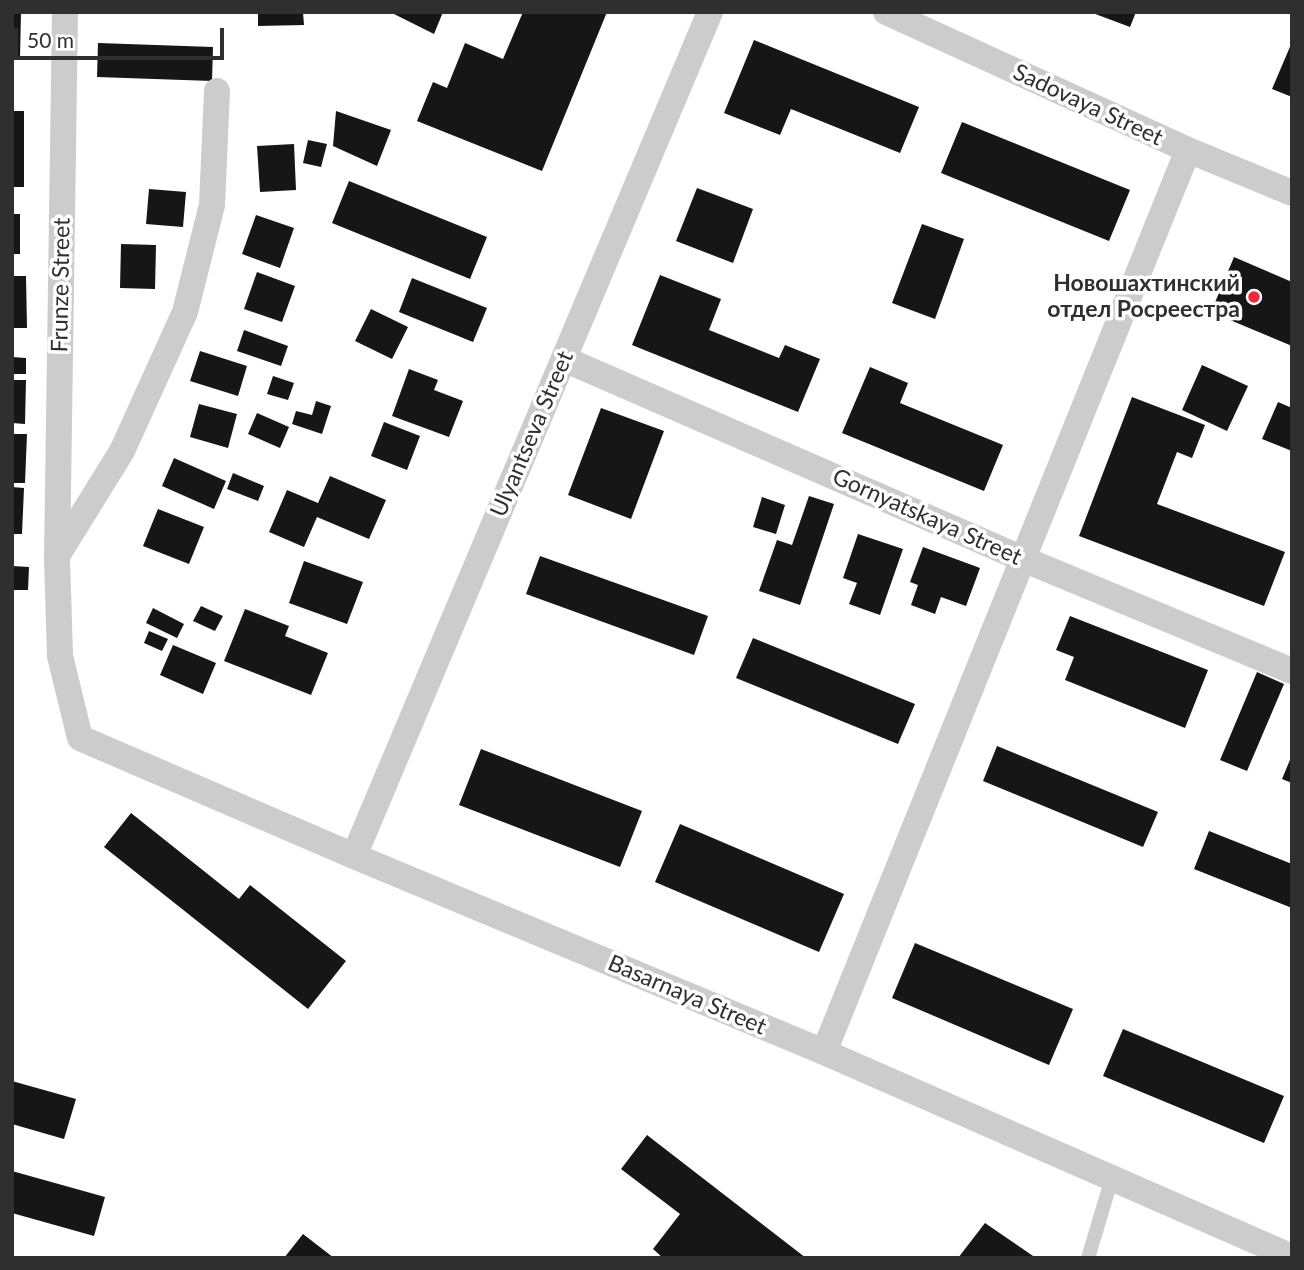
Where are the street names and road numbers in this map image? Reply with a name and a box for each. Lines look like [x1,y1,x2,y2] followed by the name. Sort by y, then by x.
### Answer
[1009,58,1167,152] street label: Sadovaya Street
[46,217,76,353] street label: Frunze Street
[485,347,579,521] street label: Ulyantseva Street
[828,463,1026,571] street label: Gornyatskaya Street
[604,949,770,1041] street label: Basarnaya Street

